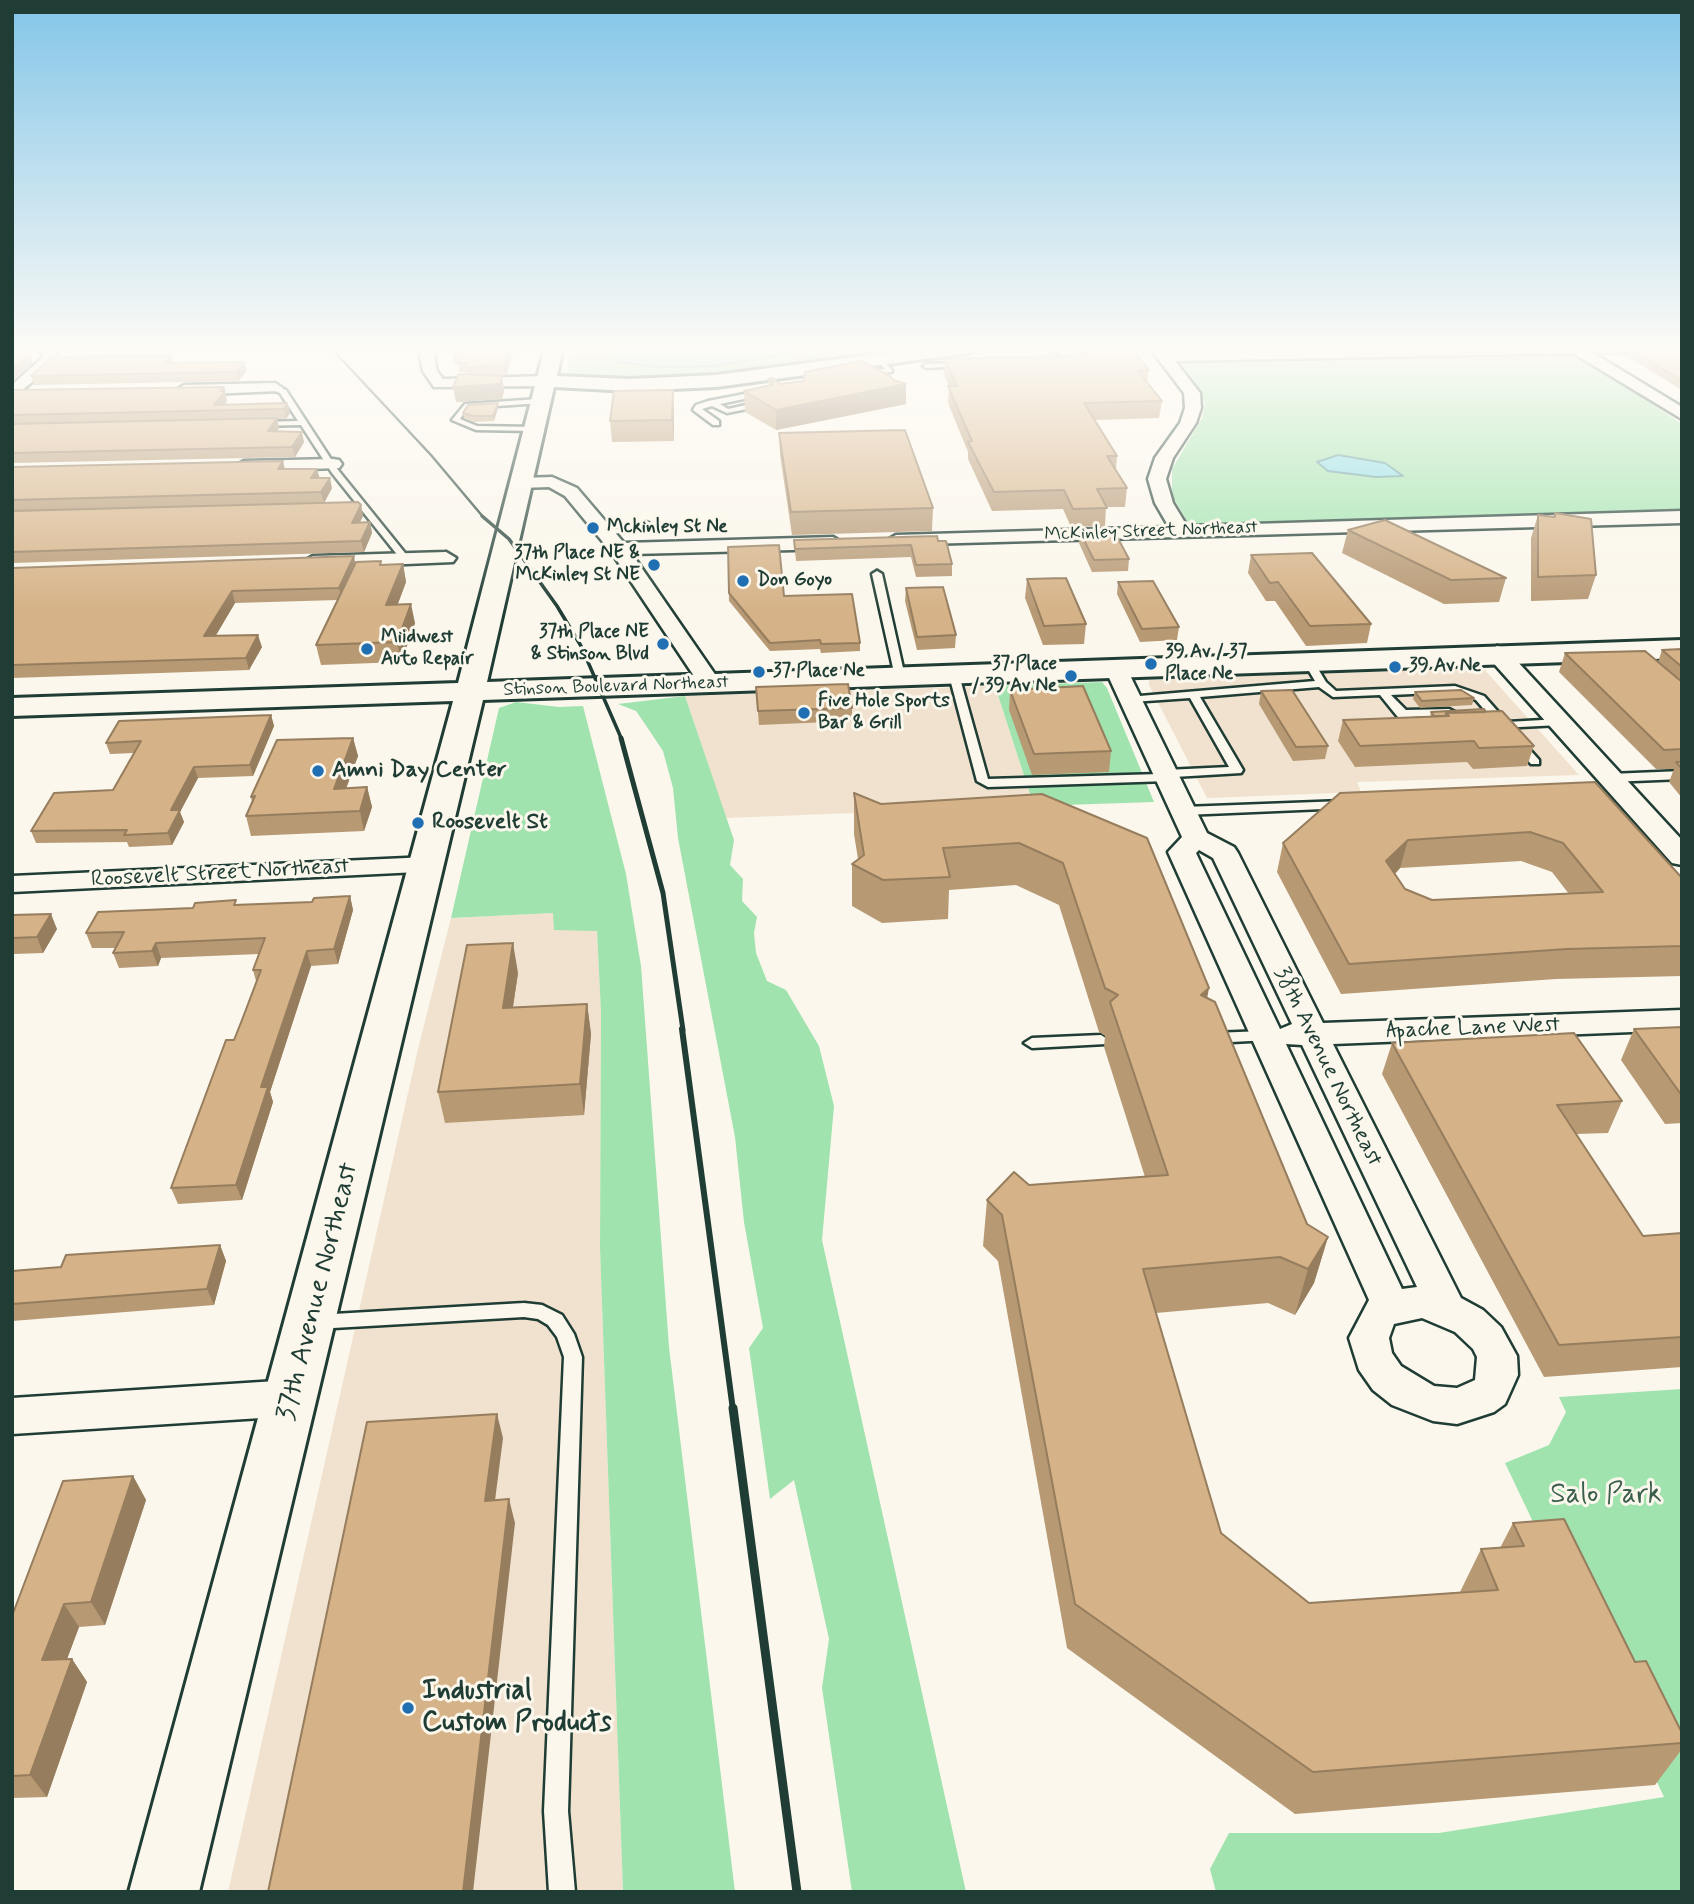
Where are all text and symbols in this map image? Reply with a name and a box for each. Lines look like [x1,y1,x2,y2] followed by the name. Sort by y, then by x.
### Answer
[607,517,728,539] place label: Mckinley St Ne
[1044,517,1258,547] street label: McKinley Street Northeast
[585,520,601,536] marker: Mckinley St Ne
[514,543,640,587] place label: 37th Place NE & McKinley St NE
[646,557,662,573] marker: 37th Place NE & McKinley St NE
[757,570,832,592] place label: Don Goyo
[735,573,751,589] marker: Don Goyo
[531,622,649,666] place label: 37th Place NE & Stinson Blvd
[381,627,474,671] place label: Miidwest Auto Repair
[655,636,671,652] marker: 37th Place NE & Stinson Blvd
[359,641,375,657] marker: Miidwest Auto Repair
[1165,642,1247,686] place label: 39 Av / 37 Place Ne
[971,654,1057,698] place label: 37 Place / 39 Av Ne
[1143,656,1159,672] marker: 39 Av / 37 Place Ne
[1409,656,1481,678] place label: 39 Av Ne
[1387,659,1403,675] marker: 39 Av Ne
[773,661,865,683] place label: 37 Place Ne
[751,664,767,680] marker: 37 Place Ne
[1063,668,1079,684] marker: 37 Place / 39 Av Ne
[503,672,729,702] street label: Stinson Boulevard Northeast
[818,691,950,735] place label: Five Hole Sports Bar & Grill
[796,705,812,721] marker: Five Hole Sports Bar & Grill
[332,757,507,785] place label: Amni Day Center
[310,763,326,779] marker: Amni Day Center
[432,809,548,837] place label: Roosevelt St
[410,815,426,831] marker: Roosevelt St
[90,853,350,895] street label: Roosevelt Street Northeast
[1267,963,1387,1171] street label: 38th Avenue Northeast
[1386,1012,1560,1046] street label: Apache Lane West
[271,1159,367,1425] street label: 37th Avenue Northeast
[1550,1479,1662,1513] park label: Salo Park
[422,1675,611,1741] place label: Industrial Custom Products
[400,1700,416,1716] marker: Industrial Custom Products

